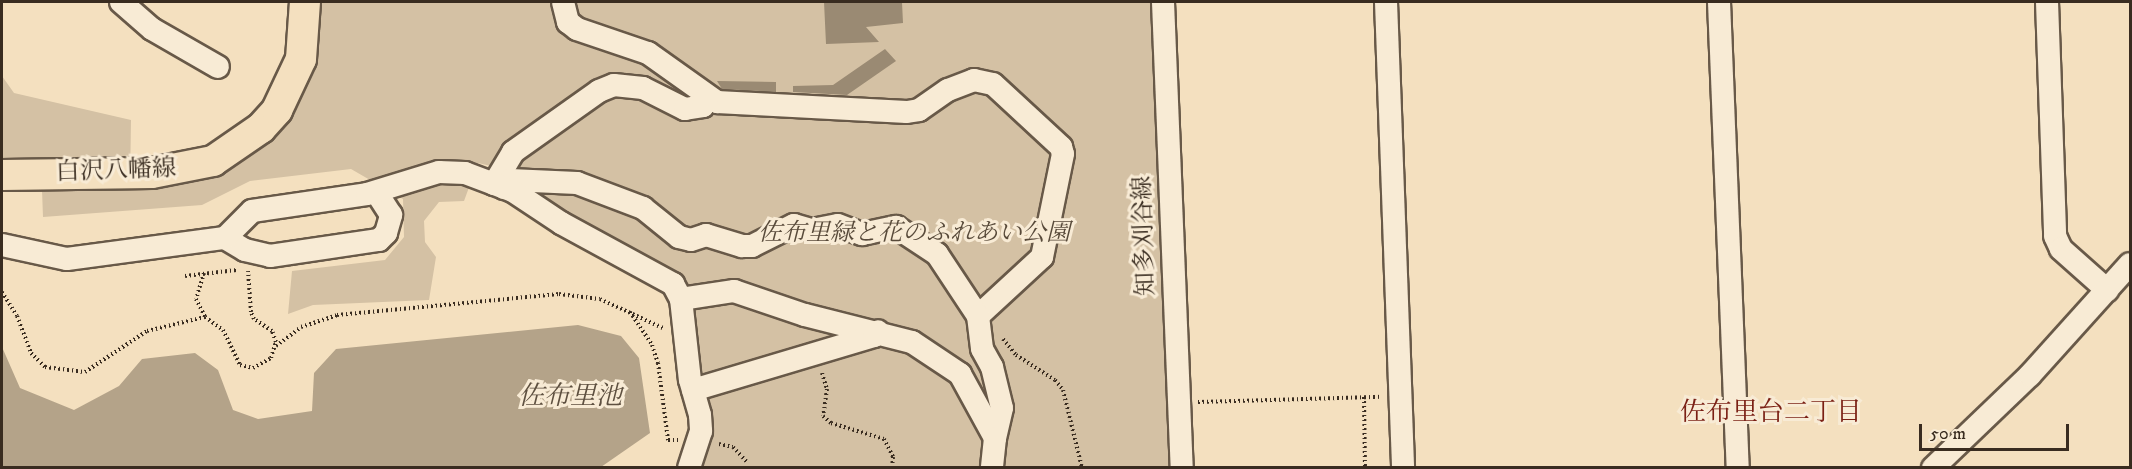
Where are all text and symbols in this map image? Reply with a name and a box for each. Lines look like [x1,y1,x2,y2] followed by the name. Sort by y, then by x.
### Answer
[56,155,176,187] street label: 白沢八幡線
[1129,176,1161,296] street label: 知多刈谷線
[758,220,1070,248] park label: 佐布里緑と花のふれあい公園
[518,381,622,413] water label: 佐布里池
[1680,397,1862,429] district label: 佐布里台二丁目
[1922,412,2072,450] scale bar
[1930,423,1966,445] text: 50 m

